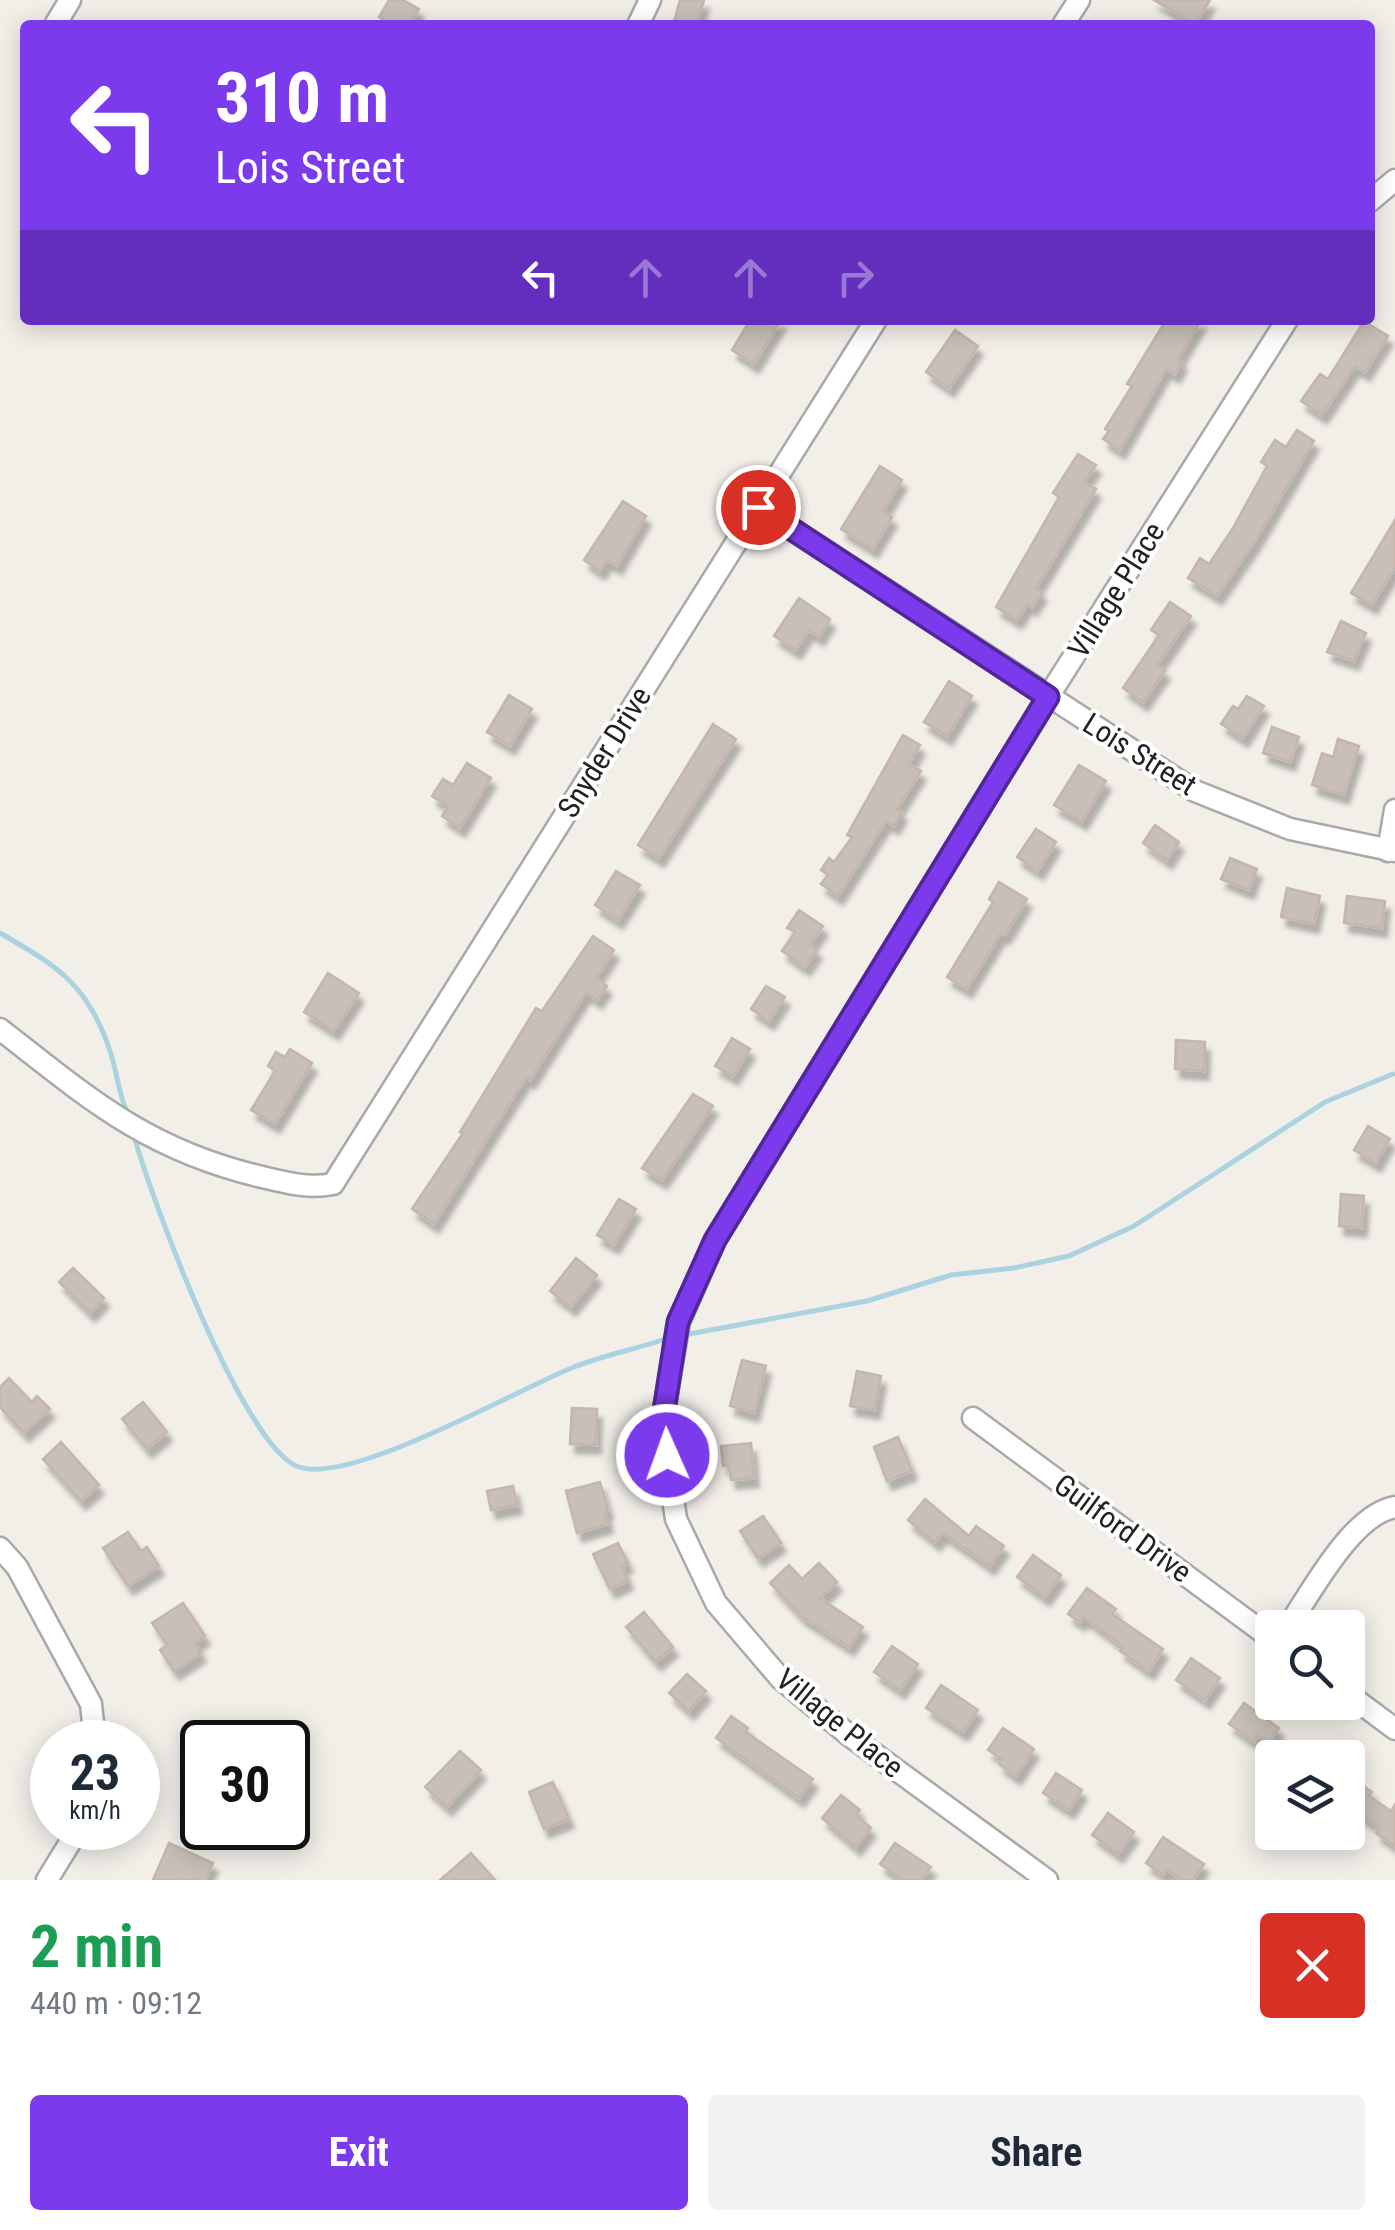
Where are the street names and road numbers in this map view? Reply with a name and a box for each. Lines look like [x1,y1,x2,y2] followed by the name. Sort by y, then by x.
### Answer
[1061,516,1171,664] street label: Village Place
[550,680,658,824] street label: Snyder Drive
[1077,705,1203,803] street label: Lois Street
[1048,1467,1198,1589] street label: Guilford Drive
[769,1661,911,1785] street label: Village Place

